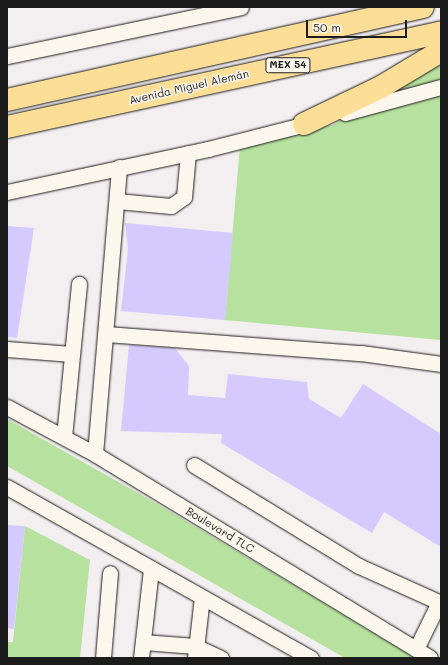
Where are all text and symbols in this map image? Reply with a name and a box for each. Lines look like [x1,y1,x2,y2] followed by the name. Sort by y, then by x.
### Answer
[308,12,409,38] scale bar
[313,19,341,35] text: 50 m
[265,57,311,73] road number: MEX 54
[128,67,250,107] street label: Avenida Miguel Alemán
[183,504,257,556] street label: Boulevard TLC

